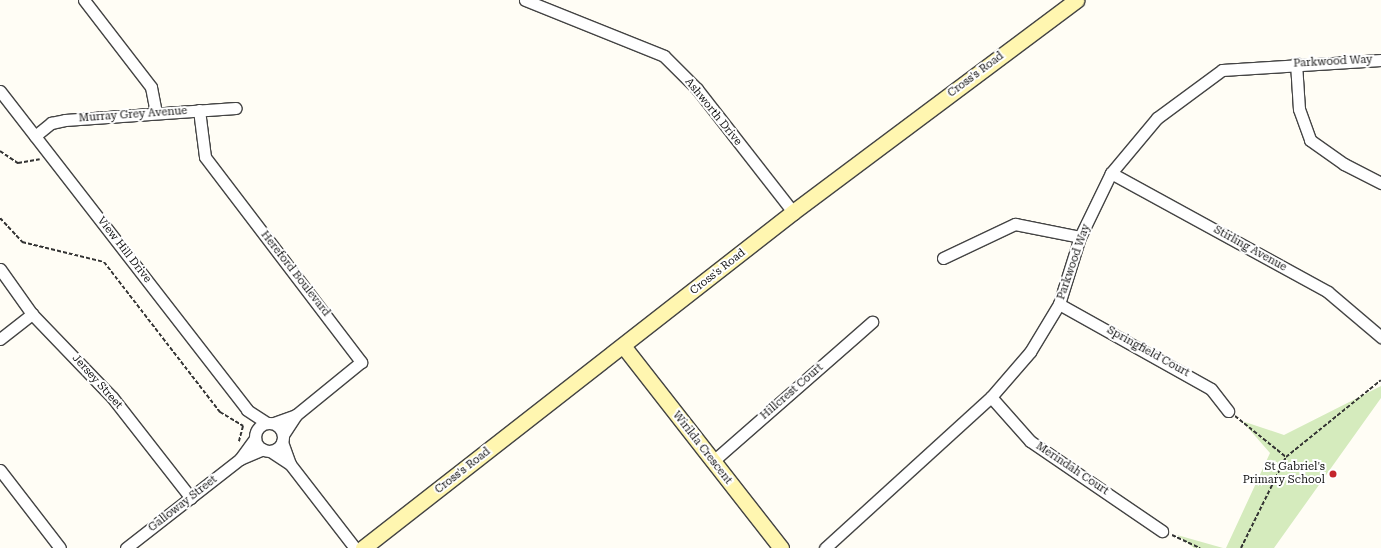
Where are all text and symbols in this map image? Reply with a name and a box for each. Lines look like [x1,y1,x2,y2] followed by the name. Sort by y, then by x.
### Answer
[945,50,1007,100] street label: Cross's Road
[1293,53,1373,71] street label: Parkwood Way
[682,76,744,148] street label: Ashworth Drive
[78,105,188,125] street label: Murray Grey Avenue
[94,214,154,286] street label: View Hill Drive
[1055,222,1093,302] street label: Parkwood Way
[1211,223,1289,275] street label: Stirling Avenue
[258,229,332,319] street label: Hereford Boulevard
[688,246,748,298] street label: Cross's Road
[1104,324,1192,380] street label: Springfield Court
[69,352,125,412] street label: Jersey Street
[758,361,826,423] street label: Hillcrest Court
[669,409,735,487] street label: Wirilda Crescent
[1033,440,1111,498] street label: Merindah Court
[433,445,493,497] street label: Cross's Road
[1243,461,1325,487] place label: St Gabriel's Primary School
[1328,469,1338,479] marker: St Gabriel's Primary School
[146,473,220,535] street label: Galloway Street

